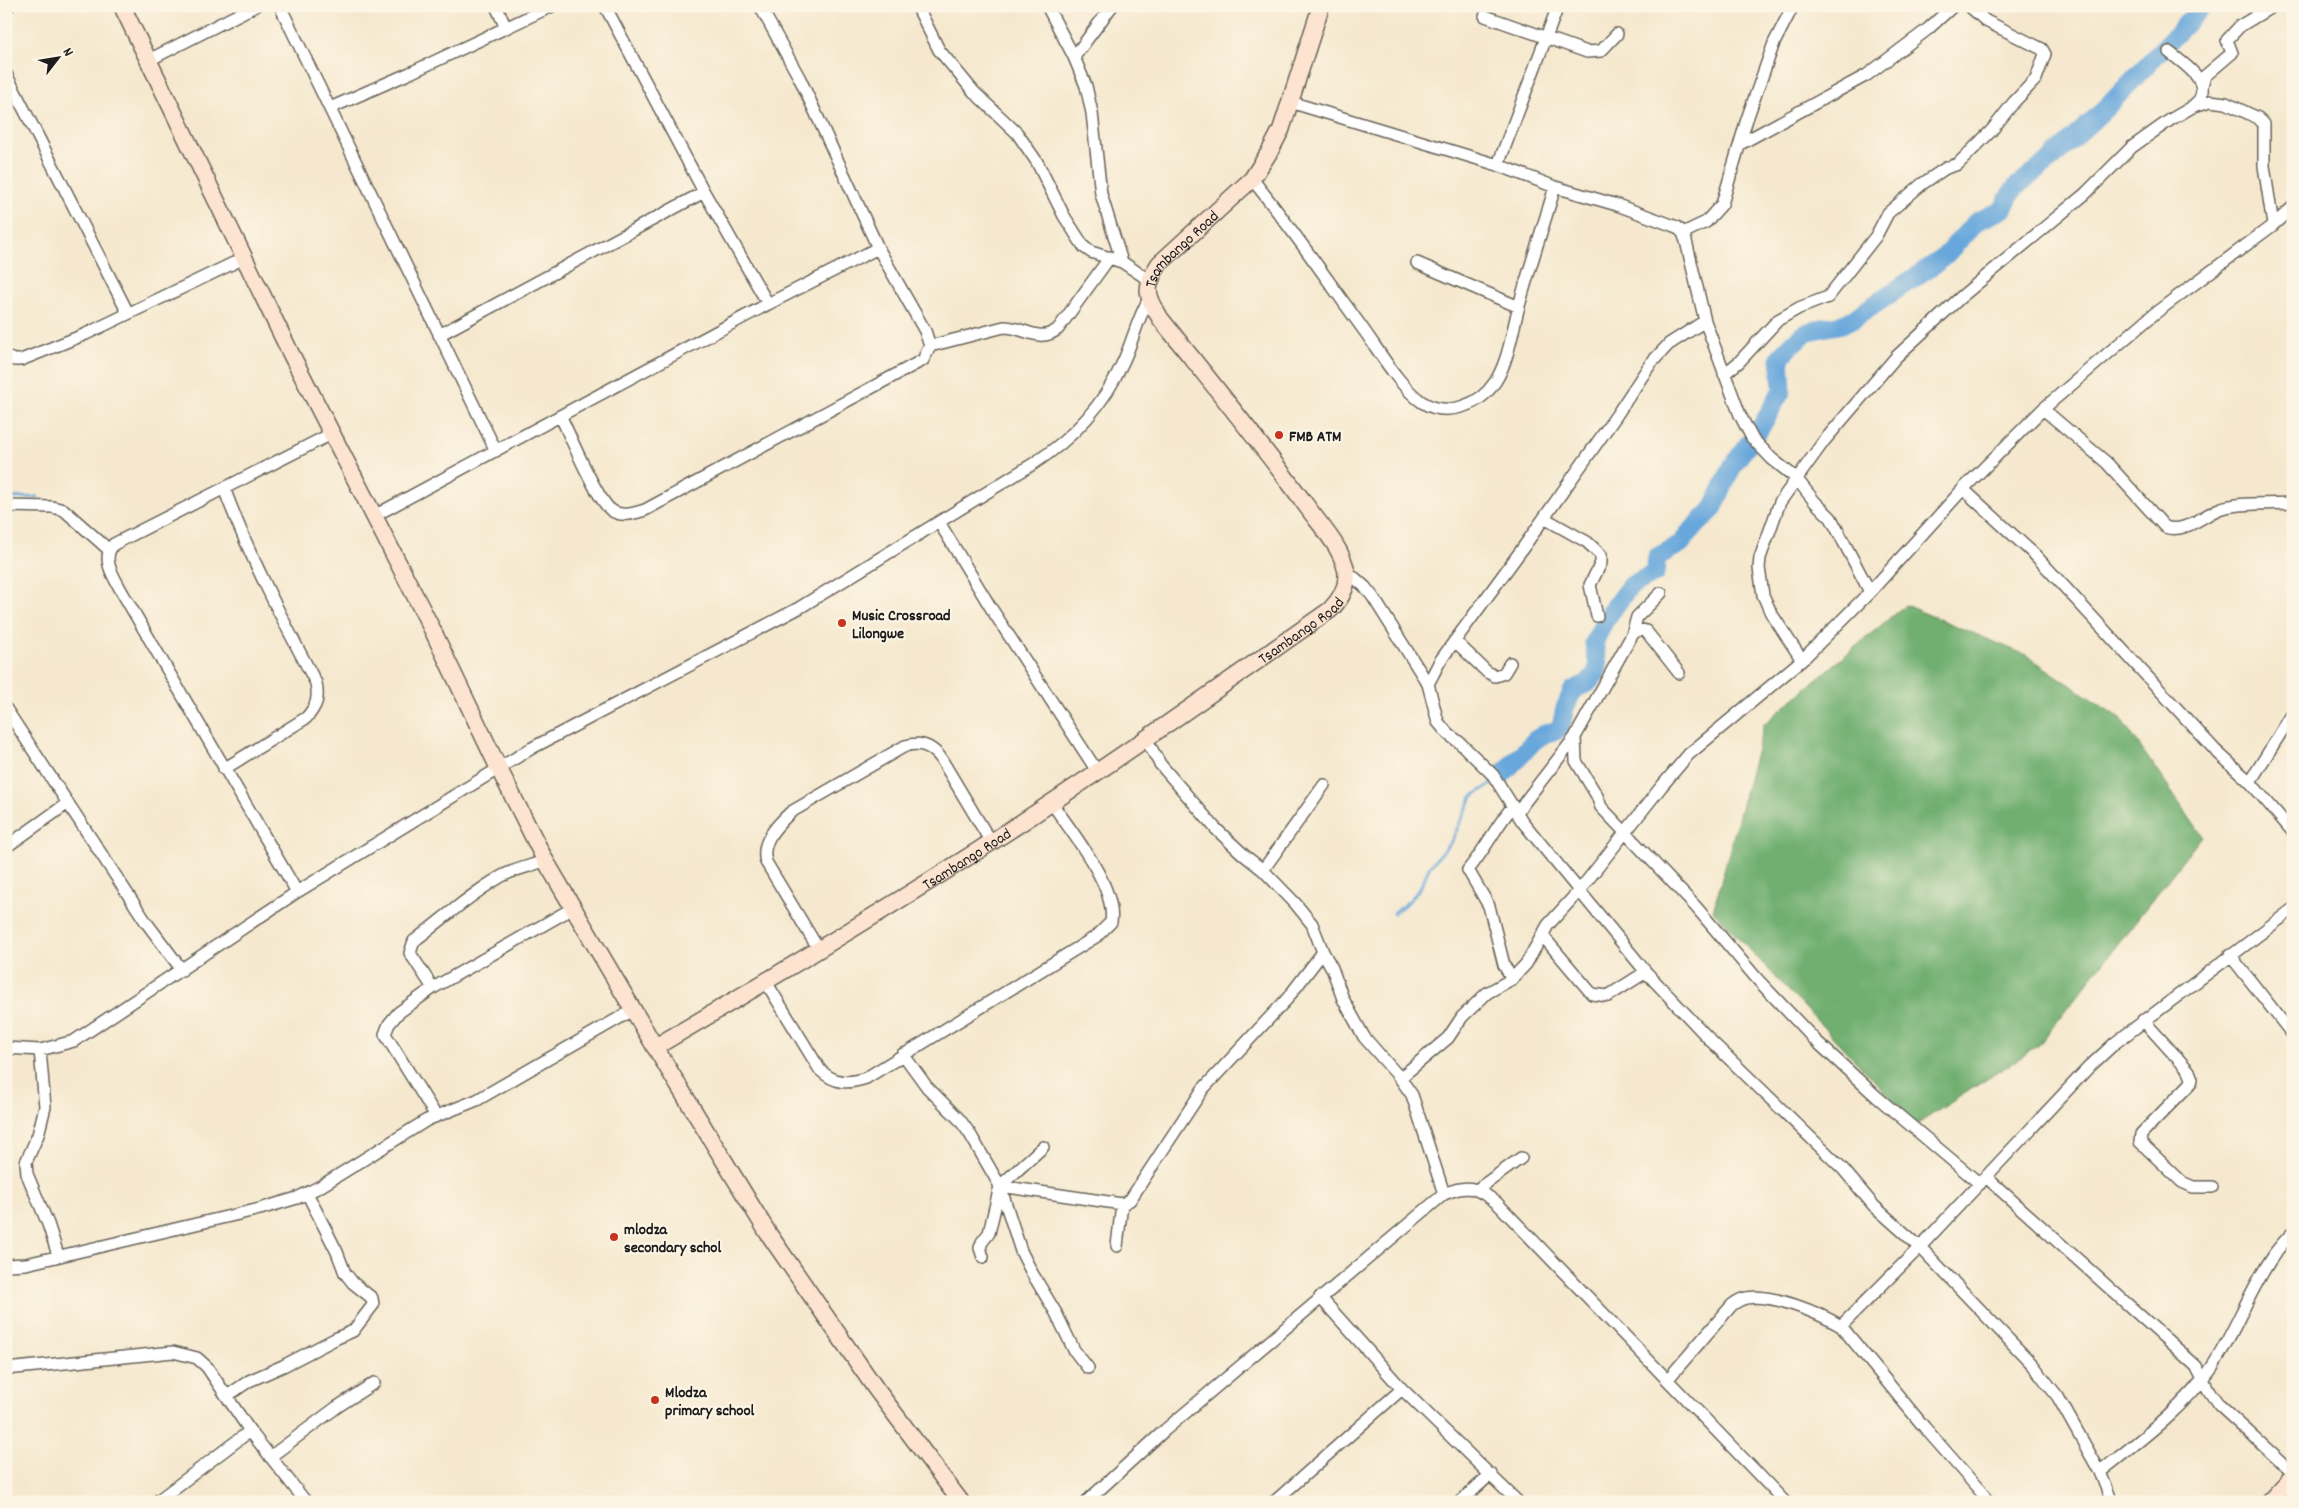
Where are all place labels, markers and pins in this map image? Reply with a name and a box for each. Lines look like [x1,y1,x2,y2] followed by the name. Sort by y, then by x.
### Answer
[1289,426,1341,449] place label: FMB ATM
[1273,429,1285,441] marker: FMB ATM
[852,605,951,646] place label: Music Crossroad Lilongwe
[836,617,848,629] marker: Music Crossroad Lilongwe
[624,1219,721,1260] place label: mlodza secondary schol
[608,1231,620,1243] marker: mlodza secondary schol
[665,1382,755,1423] place label: Mlodza primary school
[649,1394,661,1406] marker: Mlodza primary school

